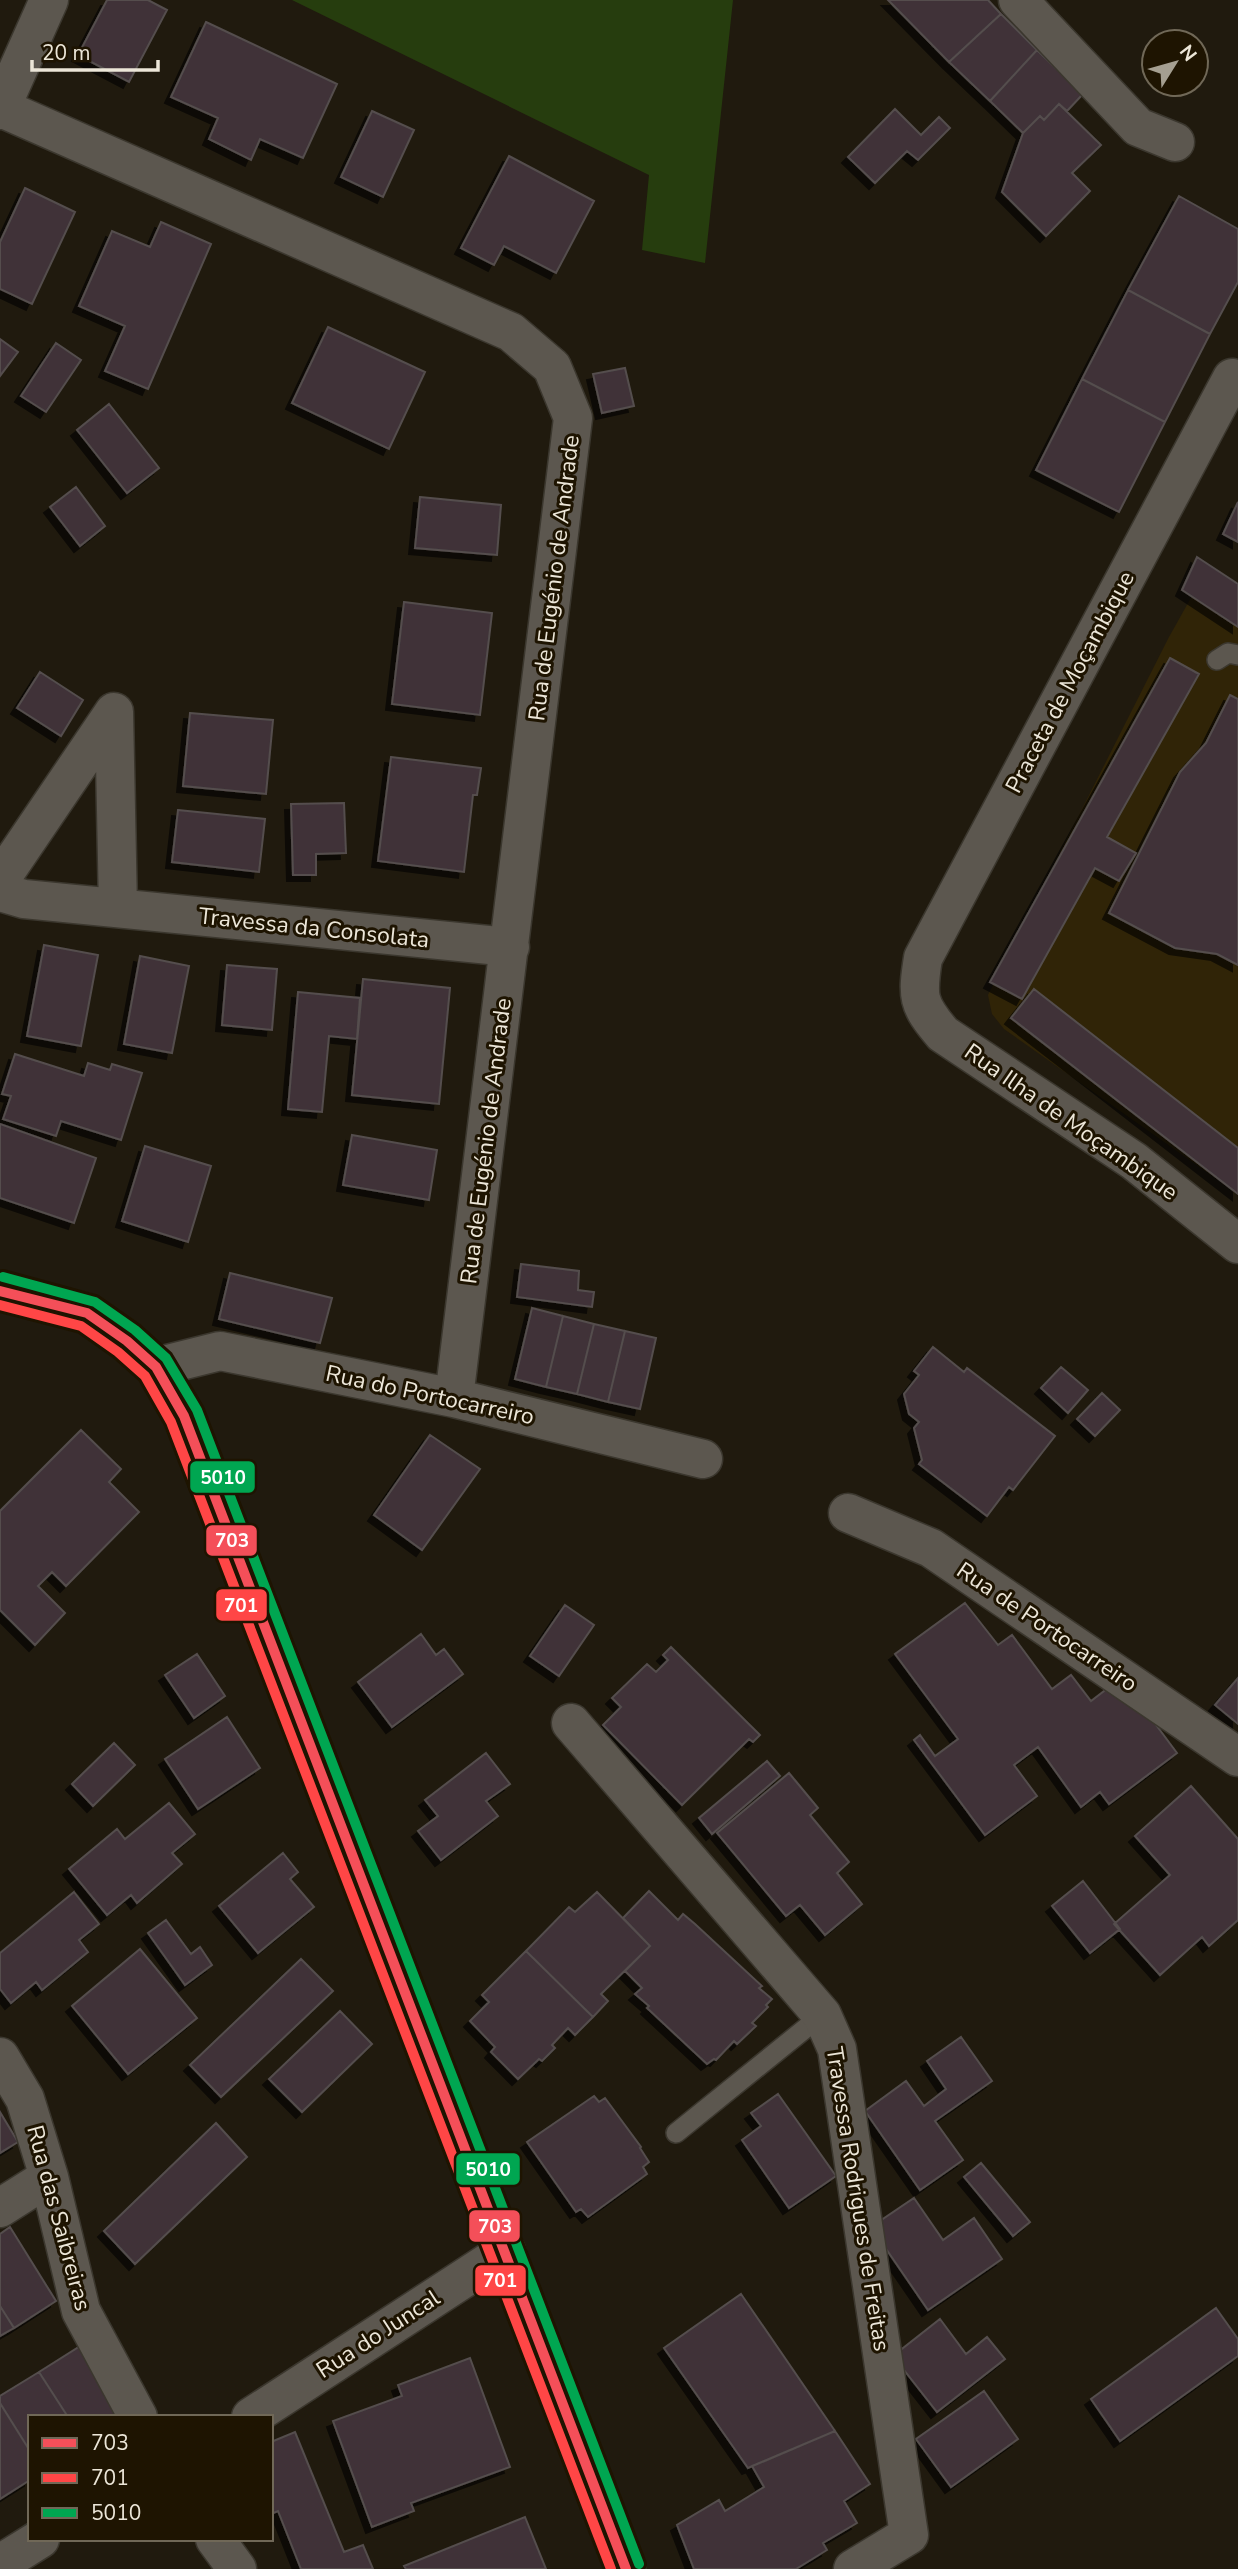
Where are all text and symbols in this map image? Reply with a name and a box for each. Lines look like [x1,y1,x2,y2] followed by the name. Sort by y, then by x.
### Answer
[32,28,158,72] scale bar
[1140,28,1210,98] north arrow
[42,39,91,67] text: 20 m
[1173,40,1202,67] text: N
[521,433,587,723] street label: Rua de Eugénio de Andrade
[998,566,1142,798] street label: Praceta de Moçambique
[197,900,431,956] street label: Travessa da Consolata
[453,996,519,1286] street label: Rua de Eugénio de Andrade
[958,1036,1184,1208] street label: Rua Ilha de Moçambique
[323,1358,537,1432] street label: Rua do Portocarreiro
[189,1460,256,1494] line badge: 5010
[200,1465,246,1491] text: 5010
[205,1524,258,1557] line badge: 703
[215,1528,249,1554] text: 703
[951,1555,1143,1699] street label: Rua de Portocarreiro
[215,1588,268,1622] line badge: 701
[224,1593,258,1619] text: 701
[819,2045,897,2353] street label: Travessa Rodrigues de Freitas
[19,2122,99,2314] street label: Rua das Saibreiras
[455,2152,521,2186] line badge: 5010
[465,2157,511,2183] text: 5010
[468,2209,521,2243] line badge: 703
[478,2214,512,2240] text: 703
[474,2264,527,2297] line badge: 701
[483,2268,517,2294] text: 701
[310,2282,446,2386] street label: Rua do Juncal
[28,2415,273,2541] legend
[91,2429,129,2457] text: 703
[91,2464,129,2492] text: 701
[91,2499,141,2527] text: 5010

